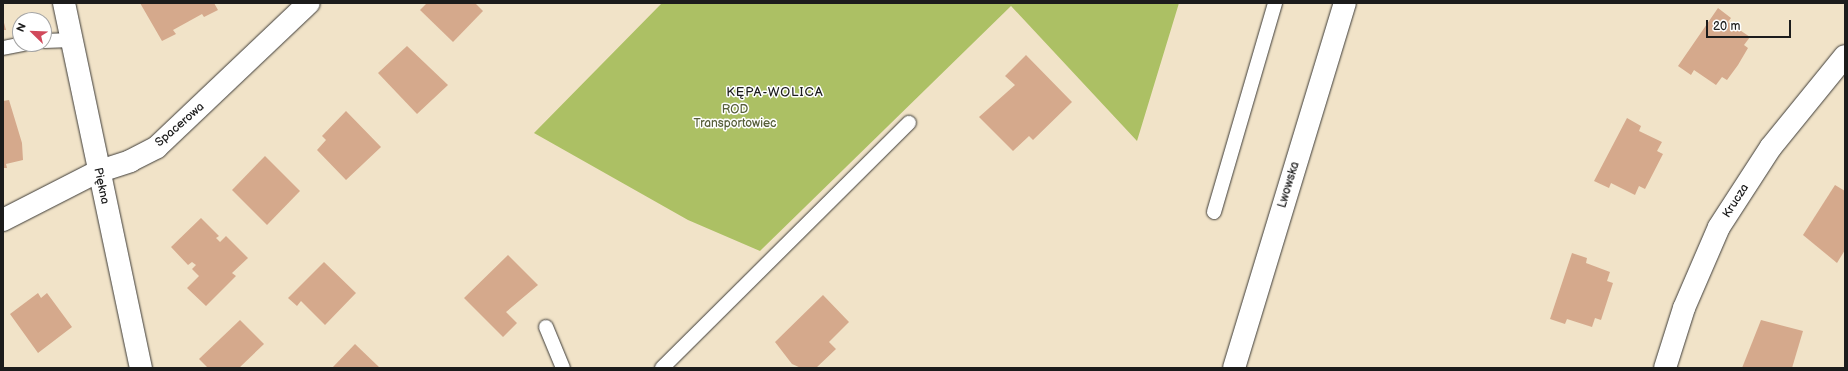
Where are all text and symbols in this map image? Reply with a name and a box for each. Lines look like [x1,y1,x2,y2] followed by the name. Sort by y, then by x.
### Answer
[12,12,52,52] north arrow
[1708,12,1793,38] scale bar
[1713,19,1740,34] text: 20 m
[14,21,29,34] text: N
[726,84,824,100] district label: KĘPA-WOLICA
[153,100,207,150] street label: Spacerowa
[694,103,776,131] park label: ROD Transportowiec
[1275,160,1303,210] street label: Lwowska
[90,166,112,206] street label: Piękna
[1720,181,1752,221] street label: Krucza

